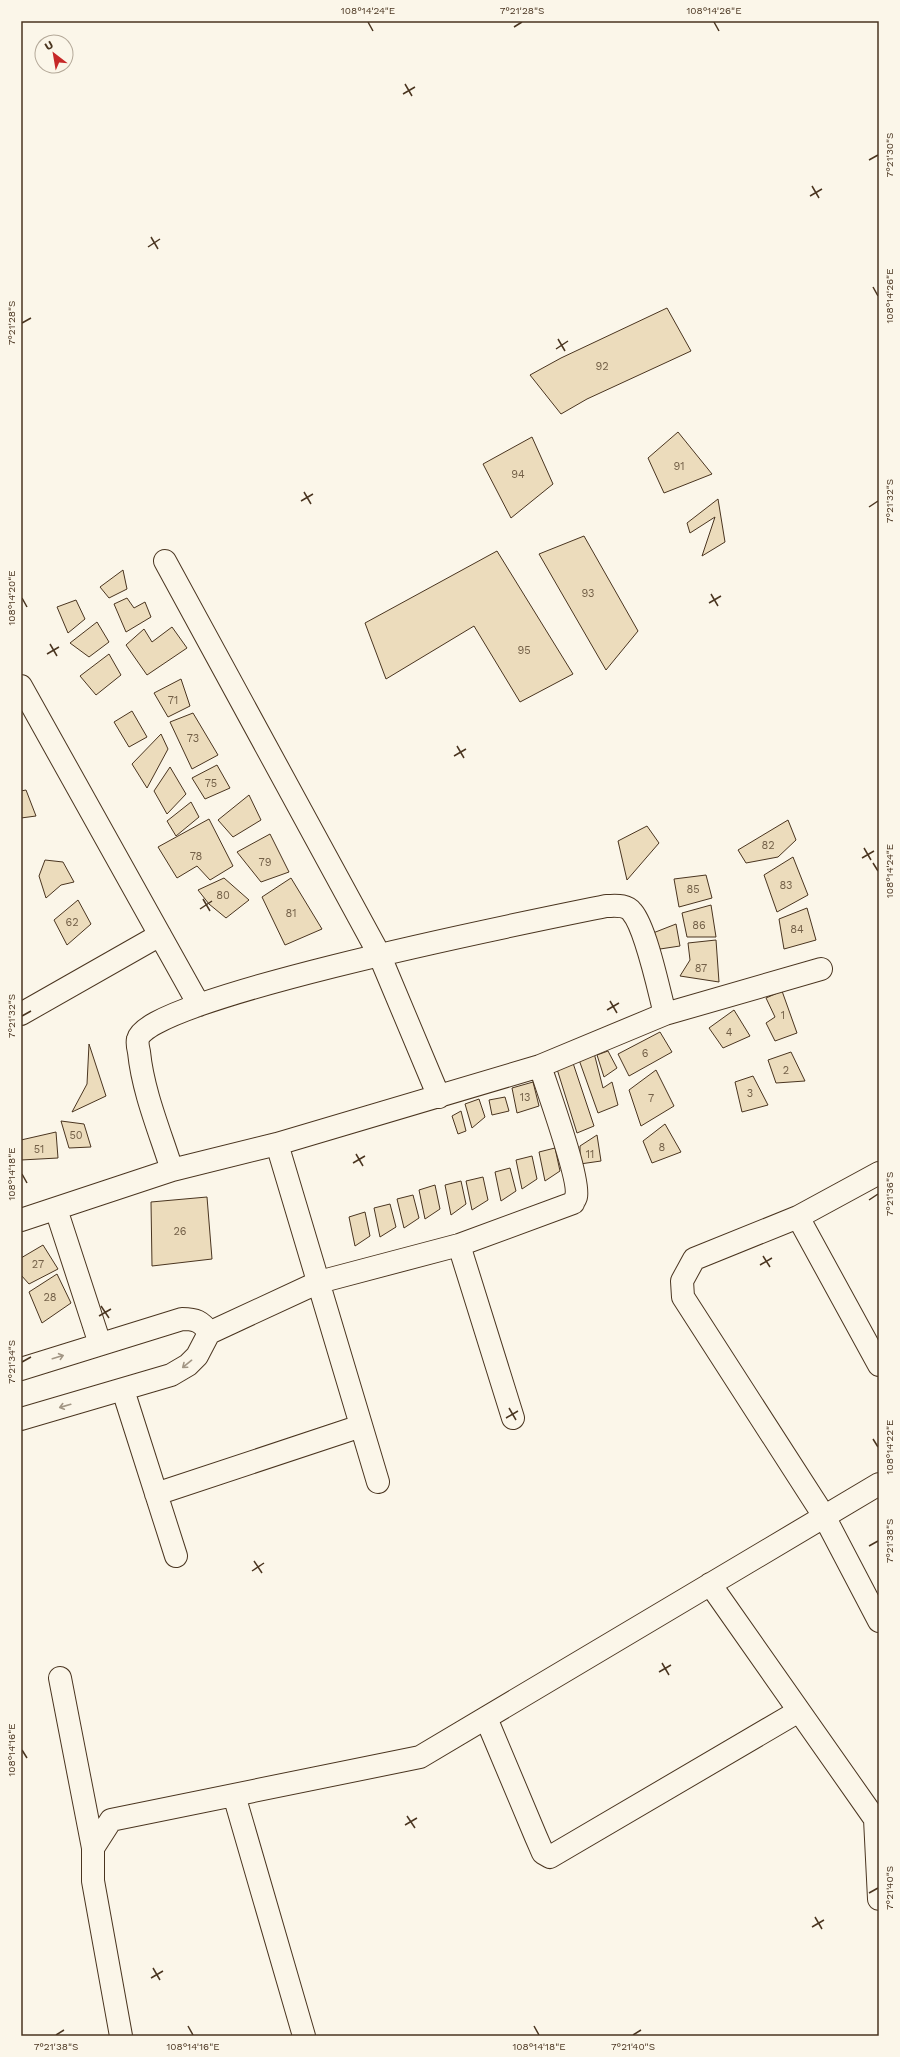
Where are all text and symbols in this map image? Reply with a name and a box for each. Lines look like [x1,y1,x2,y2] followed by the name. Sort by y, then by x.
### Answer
[341,5,395,16] text: 108°14'24"E
[500,5,544,16] text: 7°21'28"S
[686,5,742,16] text: 108°14'26"E
[34,34,74,74] north arrow
[42,38,56,53] text: U
[884,133,895,177] text: 7°21'30"S
[884,268,895,324] text: 108°14'26"E
[6,301,17,345] text: 7°21'28"S
[595,360,609,373] house number: 92
[673,460,685,473] house number: 91
[511,468,525,481] house number: 94
[884,479,895,523] text: 7°21'32"S
[6,570,17,626] text: 108°14'20"E
[582,587,594,600] house number: 93
[517,644,531,657] house number: 95
[168,694,178,707] house number: 71
[187,732,199,745] house number: 73
[205,777,217,790] house number: 75
[761,839,775,852] house number: 82
[884,844,895,898] text: 108°14'24"E
[190,850,203,863] house number: 78
[259,856,272,869] house number: 79
[780,879,792,892] house number: 83
[686,883,700,896] house number: 85
[216,889,230,902] house number: 80
[285,907,297,920] house number: 81
[65,916,79,929] house number: 62
[692,919,706,932] house number: 86
[790,923,804,936] house number: 84
[695,962,707,975] house number: 87
[6,994,17,1038] text: 7°21'32"S
[781,1009,785,1022] house number: 1
[726,1026,733,1039] house number: 4
[642,1047,649,1060] house number: 6
[783,1064,789,1077] house number: 2
[747,1087,753,1100] house number: 3
[520,1091,530,1104] house number: 13
[648,1092,654,1105] house number: 7
[69,1129,83,1142] house number: 50
[659,1141,666,1154] house number: 8
[34,1143,44,1156] house number: 51
[6,1147,17,1201] text: 108°14'18"E
[586,1148,594,1161] house number: 11
[884,1172,895,1216] text: 7°21'36"S
[173,1225,187,1238] house number: 26
[32,1258,44,1271] house number: 27
[43,1291,57,1304] house number: 28
[6,1340,17,1384] text: 7°21'34"S
[52,1353,65,1360] one-way arrow
[182,1360,193,1369] one-way arrow
[59,1403,72,1410] one-way arrow
[884,1420,895,1474] text: 108°14'22"E
[884,1519,895,1563] text: 7°21'38"S
[6,1723,17,1777] text: 108°14'16"E
[884,1866,895,1910] text: 7°21'40"S
[34,2041,78,2052] text: 7°21'38"S
[166,2041,220,2052] text: 108°14'16"E
[512,2041,566,2052] text: 108°14'18"E
[611,2041,655,2052] text: 7°21'40"S

